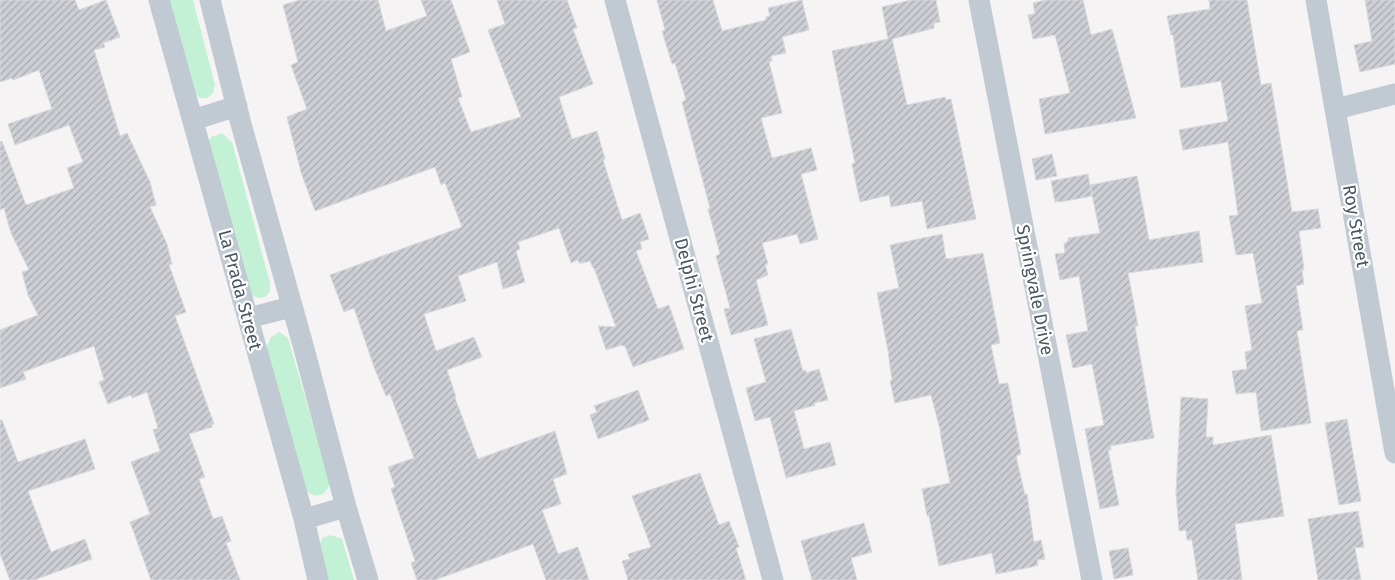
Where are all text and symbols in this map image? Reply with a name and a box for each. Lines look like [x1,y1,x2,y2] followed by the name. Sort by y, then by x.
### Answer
[1338,183,1374,270] street label: Roy Street
[1012,223,1058,357] street label: Springvale Drive
[213,227,267,353] street label: La Prada Street
[670,236,719,345] street label: Delphi Street

